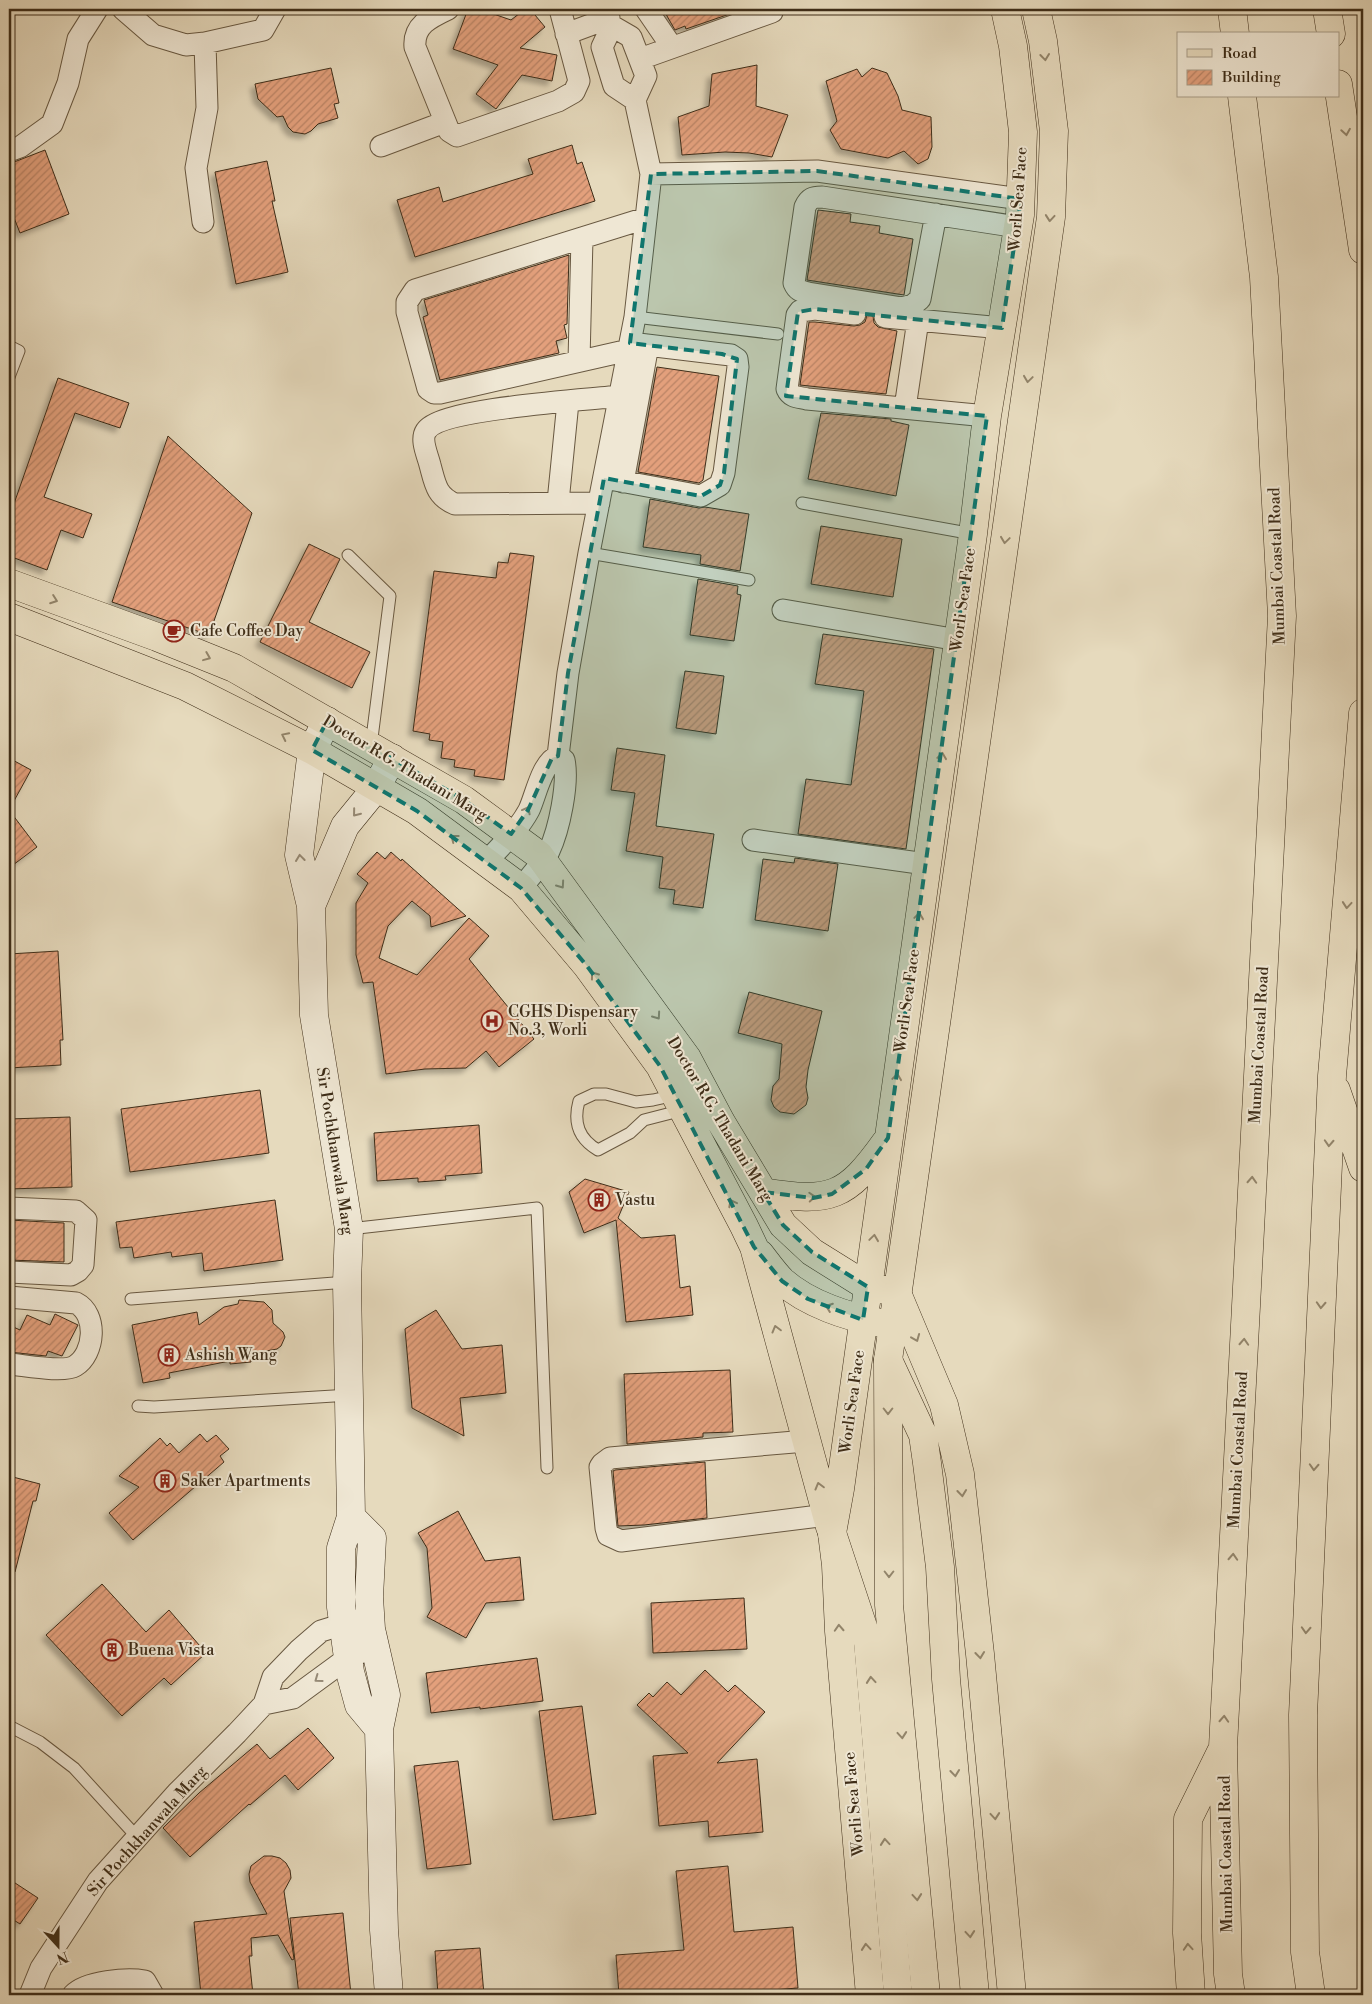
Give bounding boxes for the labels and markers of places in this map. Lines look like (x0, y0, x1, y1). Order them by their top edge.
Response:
cafe icon: Cafe Coffee Day (162, 619, 186, 643)
place label: Cafe Coffee Day (190, 621, 304, 641)
place label: CGHS Dispensary No.3, Worli (508, 1002, 638, 1040)
hospital icon: CGHS Dispensary No.3, Worli (480, 1009, 504, 1033)
building icon: Vastu (587, 1188, 611, 1212)
place label: Vastu (614, 1190, 655, 1210)
building icon: Ashish Wang (157, 1343, 181, 1367)
place label: Ashish Wang (184, 1345, 278, 1365)
building icon: Saker Apartments (153, 1469, 177, 1493)
place label: Saker Apartments (181, 1471, 310, 1491)
building icon: Buena Vista (100, 1638, 124, 1662)
place label: Buena Vista (127, 1640, 215, 1660)

